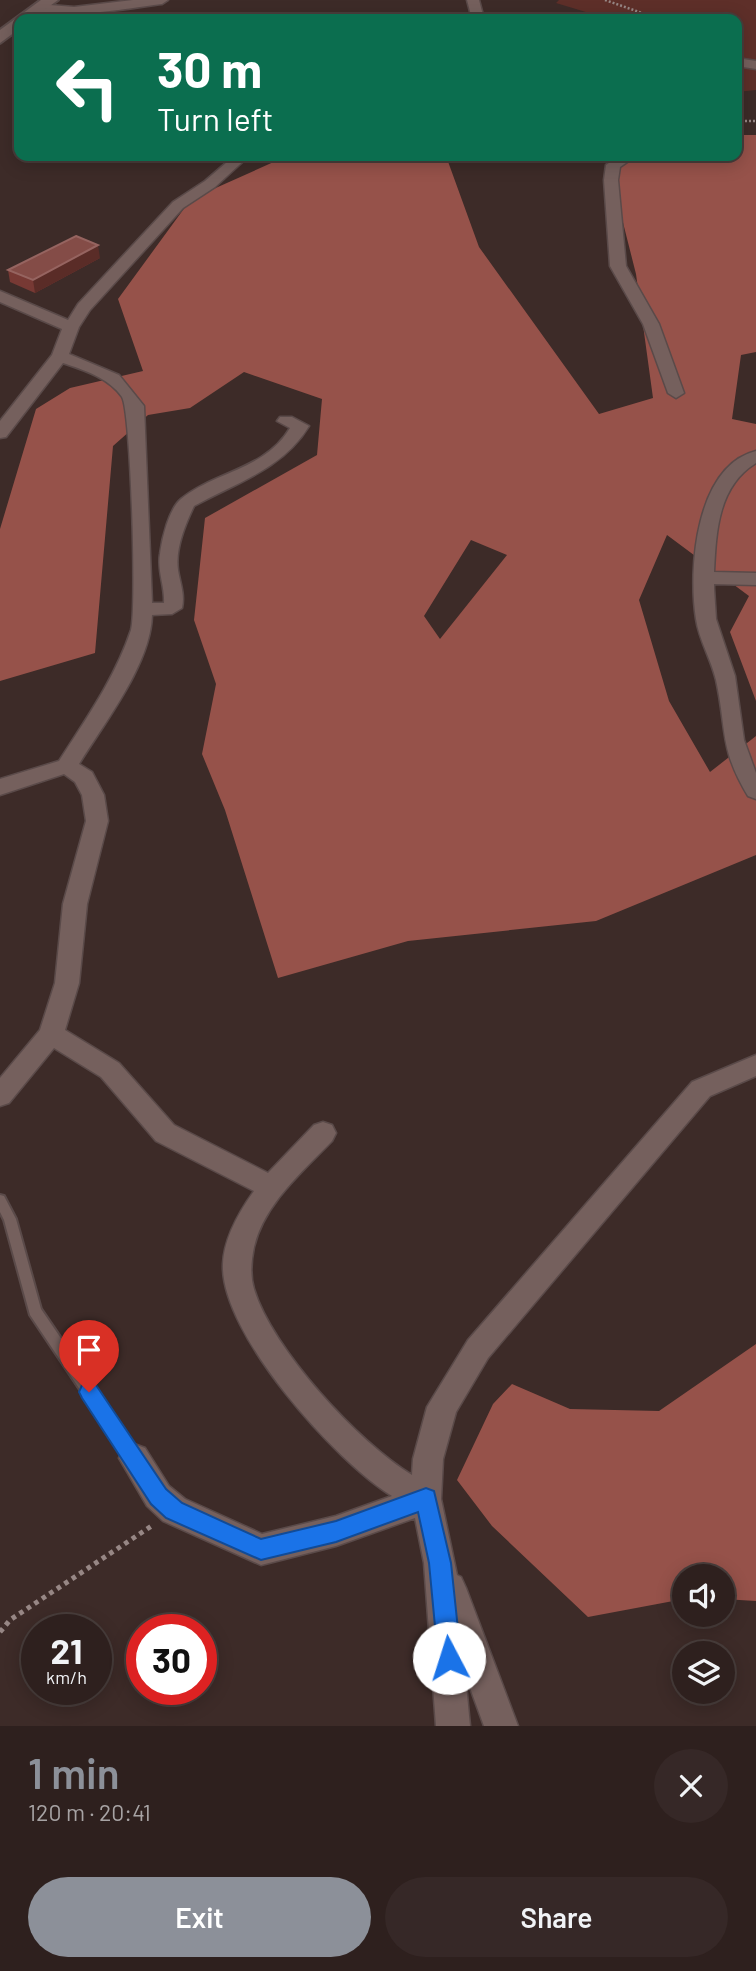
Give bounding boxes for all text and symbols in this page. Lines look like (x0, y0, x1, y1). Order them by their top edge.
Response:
text: 30 m (157, 39, 262, 98)
icon: left (42, 42, 133, 133)
text: Turn left (157, 99, 274, 137)
pin (59, 1320, 119, 1392)
icon: arrive (70, 1331, 108, 1369)
map controls (672, 1564, 735, 1704)
button: sound (672, 1564, 735, 1627)
speed limit sign: 30 (126, 1614, 217, 1705)
position arrow (412, 1621, 486, 1695)
text: 21 (51, 1629, 82, 1671)
button: layers (672, 1641, 735, 1704)
text: km/h (46, 1666, 87, 1688)
text: 1 min (28, 1747, 120, 1797)
button: close (654, 1749, 728, 1823)
text: 120 m · 20:41 (28, 1798, 151, 1826)
button: Exit (28, 1877, 371, 1957)
button: Share (385, 1877, 728, 1957)

